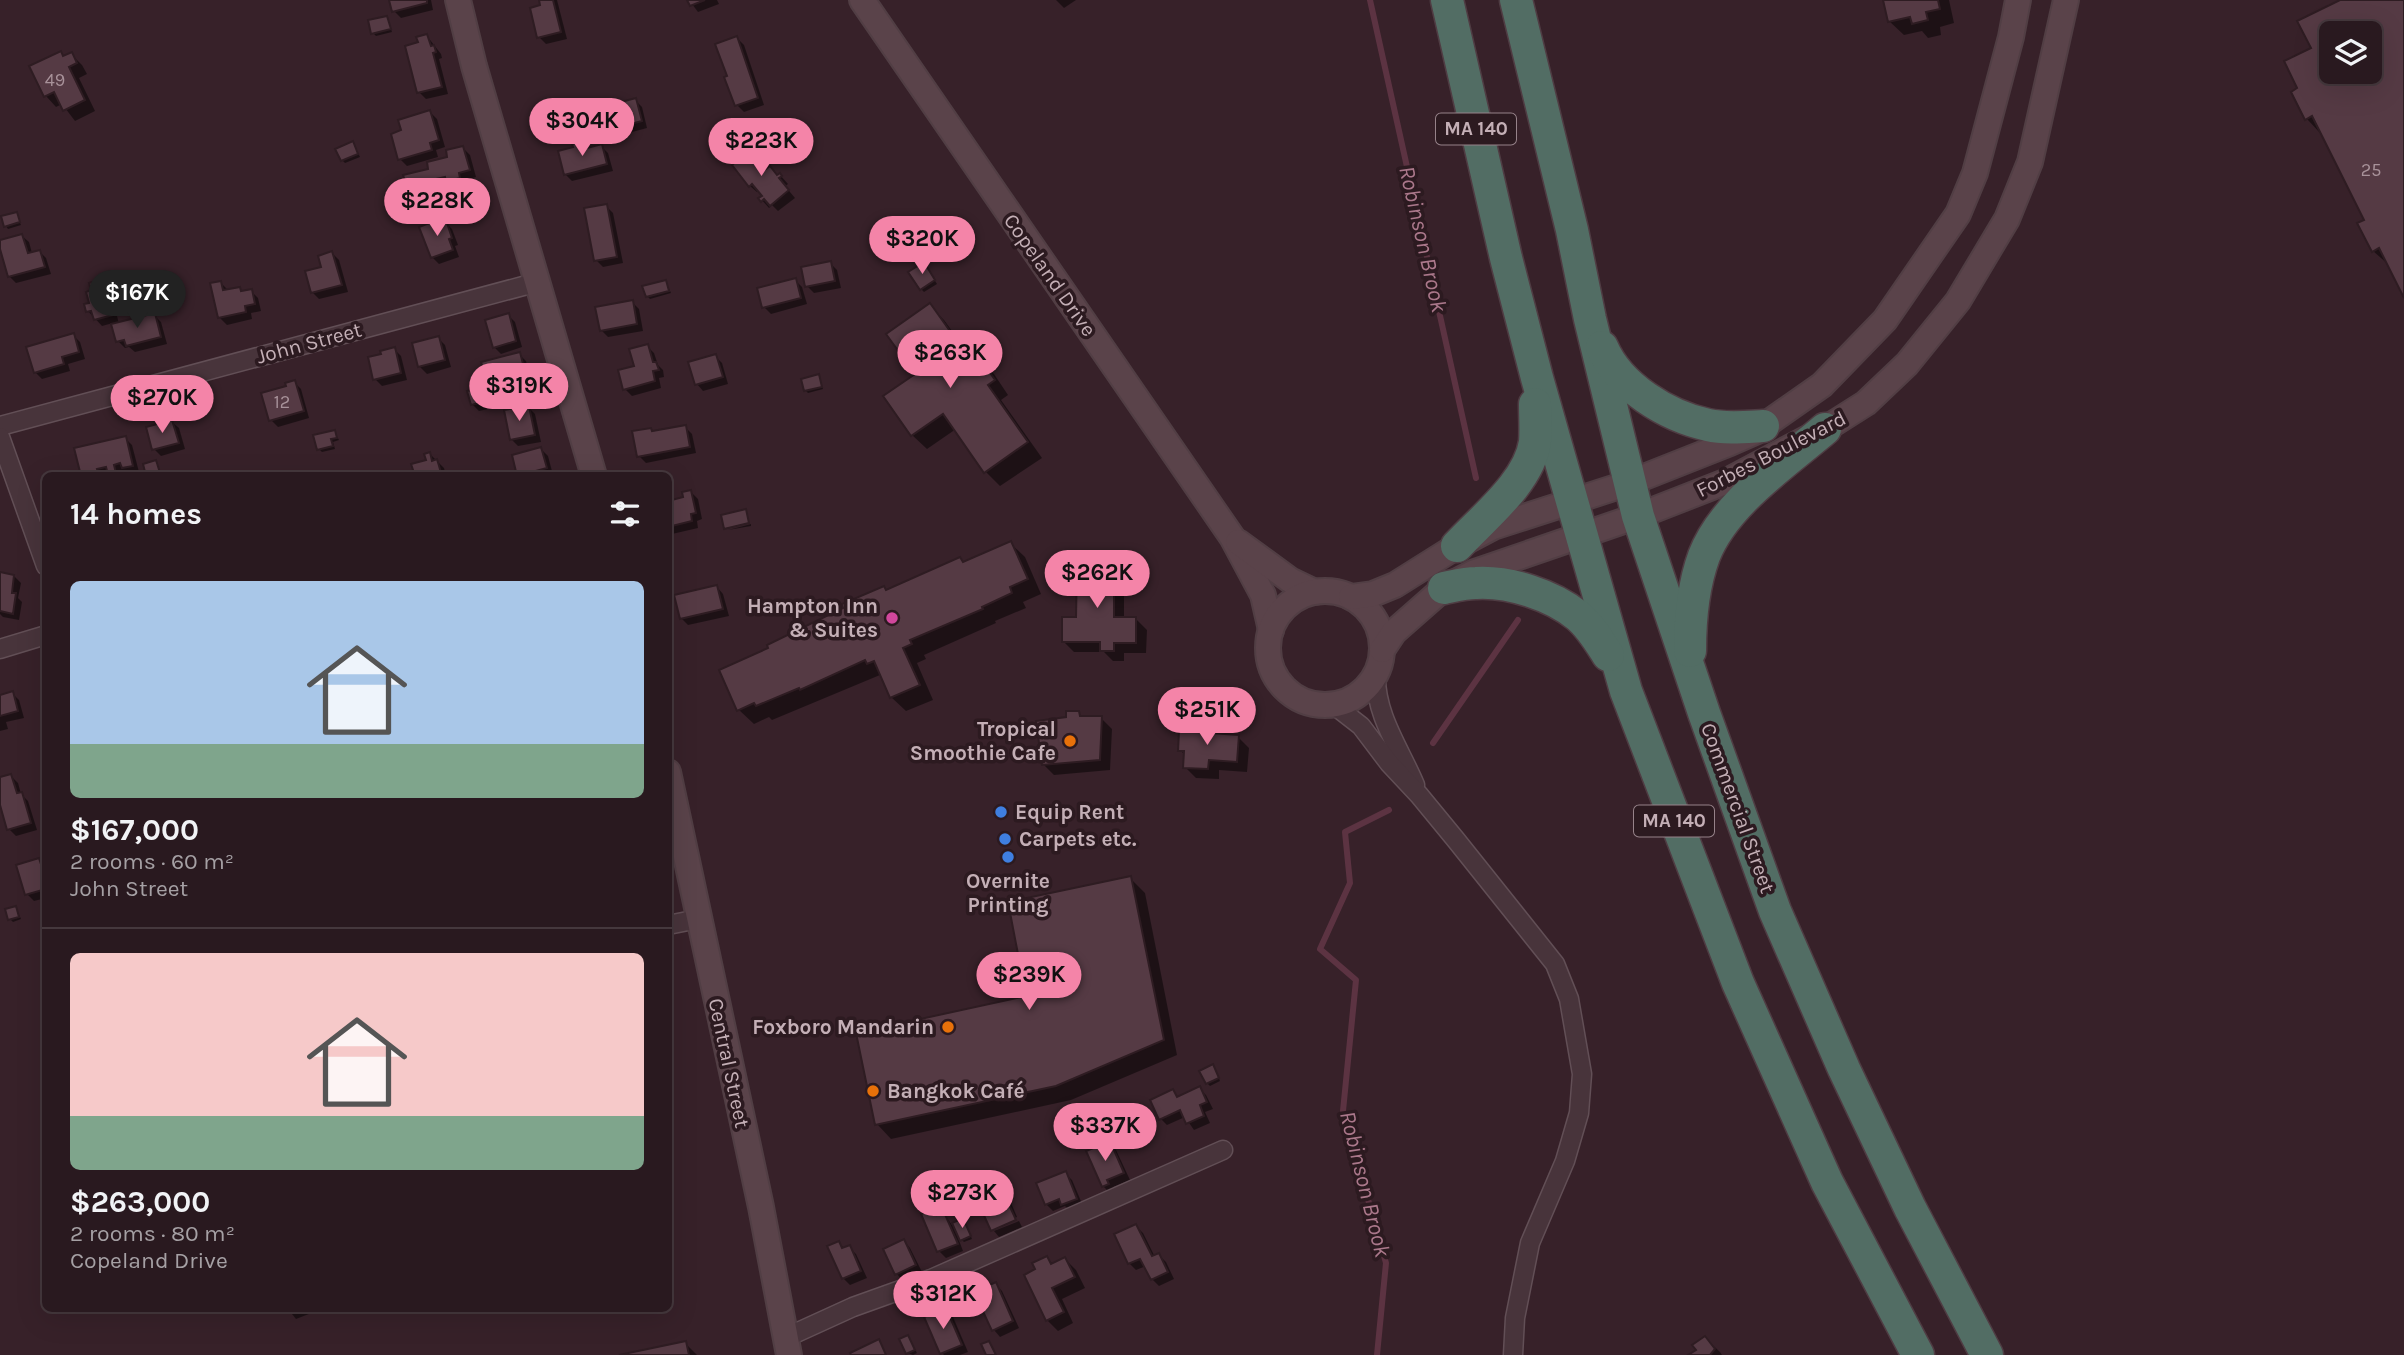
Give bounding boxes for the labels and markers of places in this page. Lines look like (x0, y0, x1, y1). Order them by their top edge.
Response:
pin: $304K (533, 99, 631, 158)
pin: $223K (712, 118, 810, 178)
pin: $228K (388, 178, 486, 238)
pin: $320K (873, 216, 971, 276)
pin: $167K (88, 270, 186, 330)
pin: $263K (901, 330, 999, 390)
pin: $319K (470, 364, 568, 423)
pin: $270K (113, 376, 211, 435)
pin: $262K (1048, 550, 1146, 610)
place label: Hampton Inn & Suites (747, 594, 878, 642)
marker: Hampton Inn & Suites (884, 610, 900, 626)
pin: $251K (1158, 688, 1256, 747)
place label: Tropical Smoothie Cafe (910, 717, 1056, 765)
marker: Tropical Smoothie Cafe (1062, 733, 1078, 749)
place label: Equip Rent (1015, 800, 1124, 825)
marker: Equip Rent (993, 804, 1009, 820)
place label: Carpets etc. (1019, 827, 1137, 851)
marker: Carpets etc. (997, 831, 1013, 847)
marker: Overnite Printing (1000, 849, 1016, 865)
place label: Overnite Printing (966, 869, 1050, 917)
pin: $239K (980, 953, 1078, 1012)
place label: Foxboro Mandarin (752, 1015, 934, 1039)
marker: Foxboro Mandarin (940, 1019, 956, 1035)
place label: Bangkok Café (887, 1079, 1025, 1103)
marker: Bangkok Café (865, 1083, 881, 1099)
pin: $337K (1056, 1104, 1154, 1163)
pin: $273K (913, 1170, 1011, 1230)
pin: $312K (894, 1272, 992, 1331)

